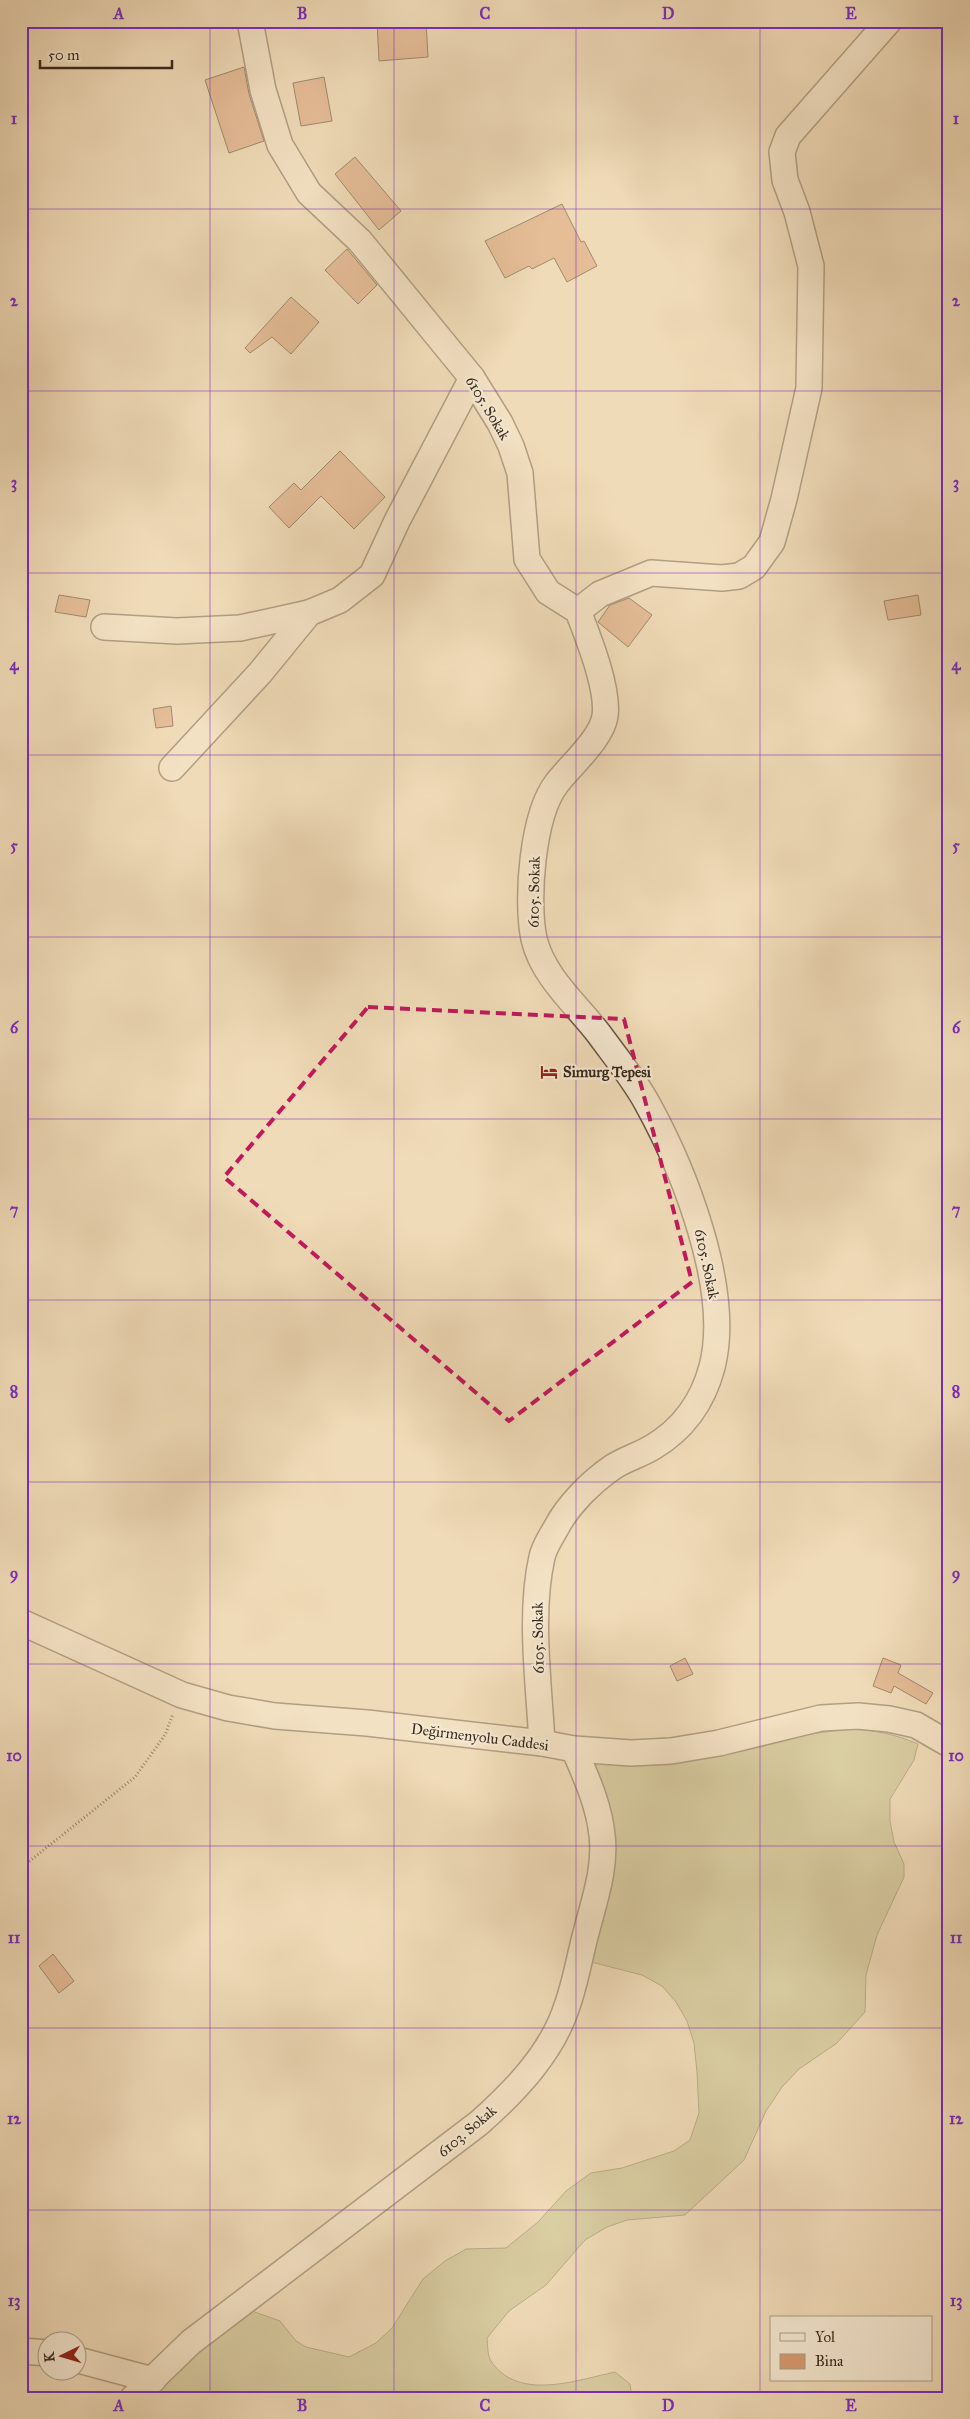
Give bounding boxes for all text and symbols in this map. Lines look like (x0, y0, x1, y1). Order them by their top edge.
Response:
text: A (113, 4, 125, 23)
text: B (297, 4, 307, 23)
text: C (480, 4, 491, 23)
text: D (662, 4, 675, 23)
text: E (845, 4, 857, 23)
scale bar (40, 38, 172, 70)
text: 50 m (48, 46, 80, 64)
text: 1 (11, 109, 18, 128)
text: 1 (953, 109, 960, 128)
text: 2 (10, 291, 19, 310)
text: 2 (952, 291, 961, 310)
street label: 6105. Sokak (462, 373, 514, 443)
text: 3 (11, 473, 17, 493)
text: 3 (953, 473, 959, 493)
text: 4 (10, 655, 20, 675)
text: 4 (952, 655, 962, 675)
text: 5 (10, 836, 18, 855)
text: 5 (952, 836, 960, 855)
street label: 6105. Sokak (524, 856, 544, 928)
text: 6 (10, 1018, 19, 1037)
text: 6 (952, 1018, 961, 1037)
hotel icon: Simurg Tepesi (539, 1062, 559, 1082)
place label: Simurg Tepesi (563, 1063, 652, 1082)
text: 7 (10, 1200, 19, 1219)
text: 7 (952, 1200, 961, 1219)
street label: 6105. Sokak (691, 1227, 723, 1301)
text: 8 (10, 1382, 18, 1401)
text: 8 (952, 1382, 960, 1401)
text: 9 (10, 1564, 18, 1584)
text: 9 (952, 1564, 960, 1584)
street label: 6105. Sokak (528, 1602, 548, 1674)
street label: Değirmenyolu Caddesi (410, 1720, 550, 1754)
text: 10 (6, 1746, 22, 1765)
text: 10 (948, 1746, 964, 1765)
text: 11 (8, 1928, 21, 1947)
text: 11 (950, 1928, 963, 1947)
street label: 6103. Sokak (434, 2101, 500, 2161)
text: 12 (7, 2109, 22, 2128)
text: 12 (949, 2109, 964, 2128)
text: 13 (8, 2291, 20, 2311)
text: 13 (950, 2291, 962, 2311)
legend (770, 2316, 932, 2382)
text: Yol (815, 2328, 836, 2346)
north arrow (38, 2332, 88, 2382)
text: K (41, 2350, 58, 2363)
text: Bina (815, 2352, 844, 2370)
text: A (113, 2396, 125, 2415)
text: B (297, 2396, 307, 2415)
text: C (480, 2396, 491, 2415)
text: D (662, 2396, 675, 2415)
text: E (845, 2396, 857, 2415)

